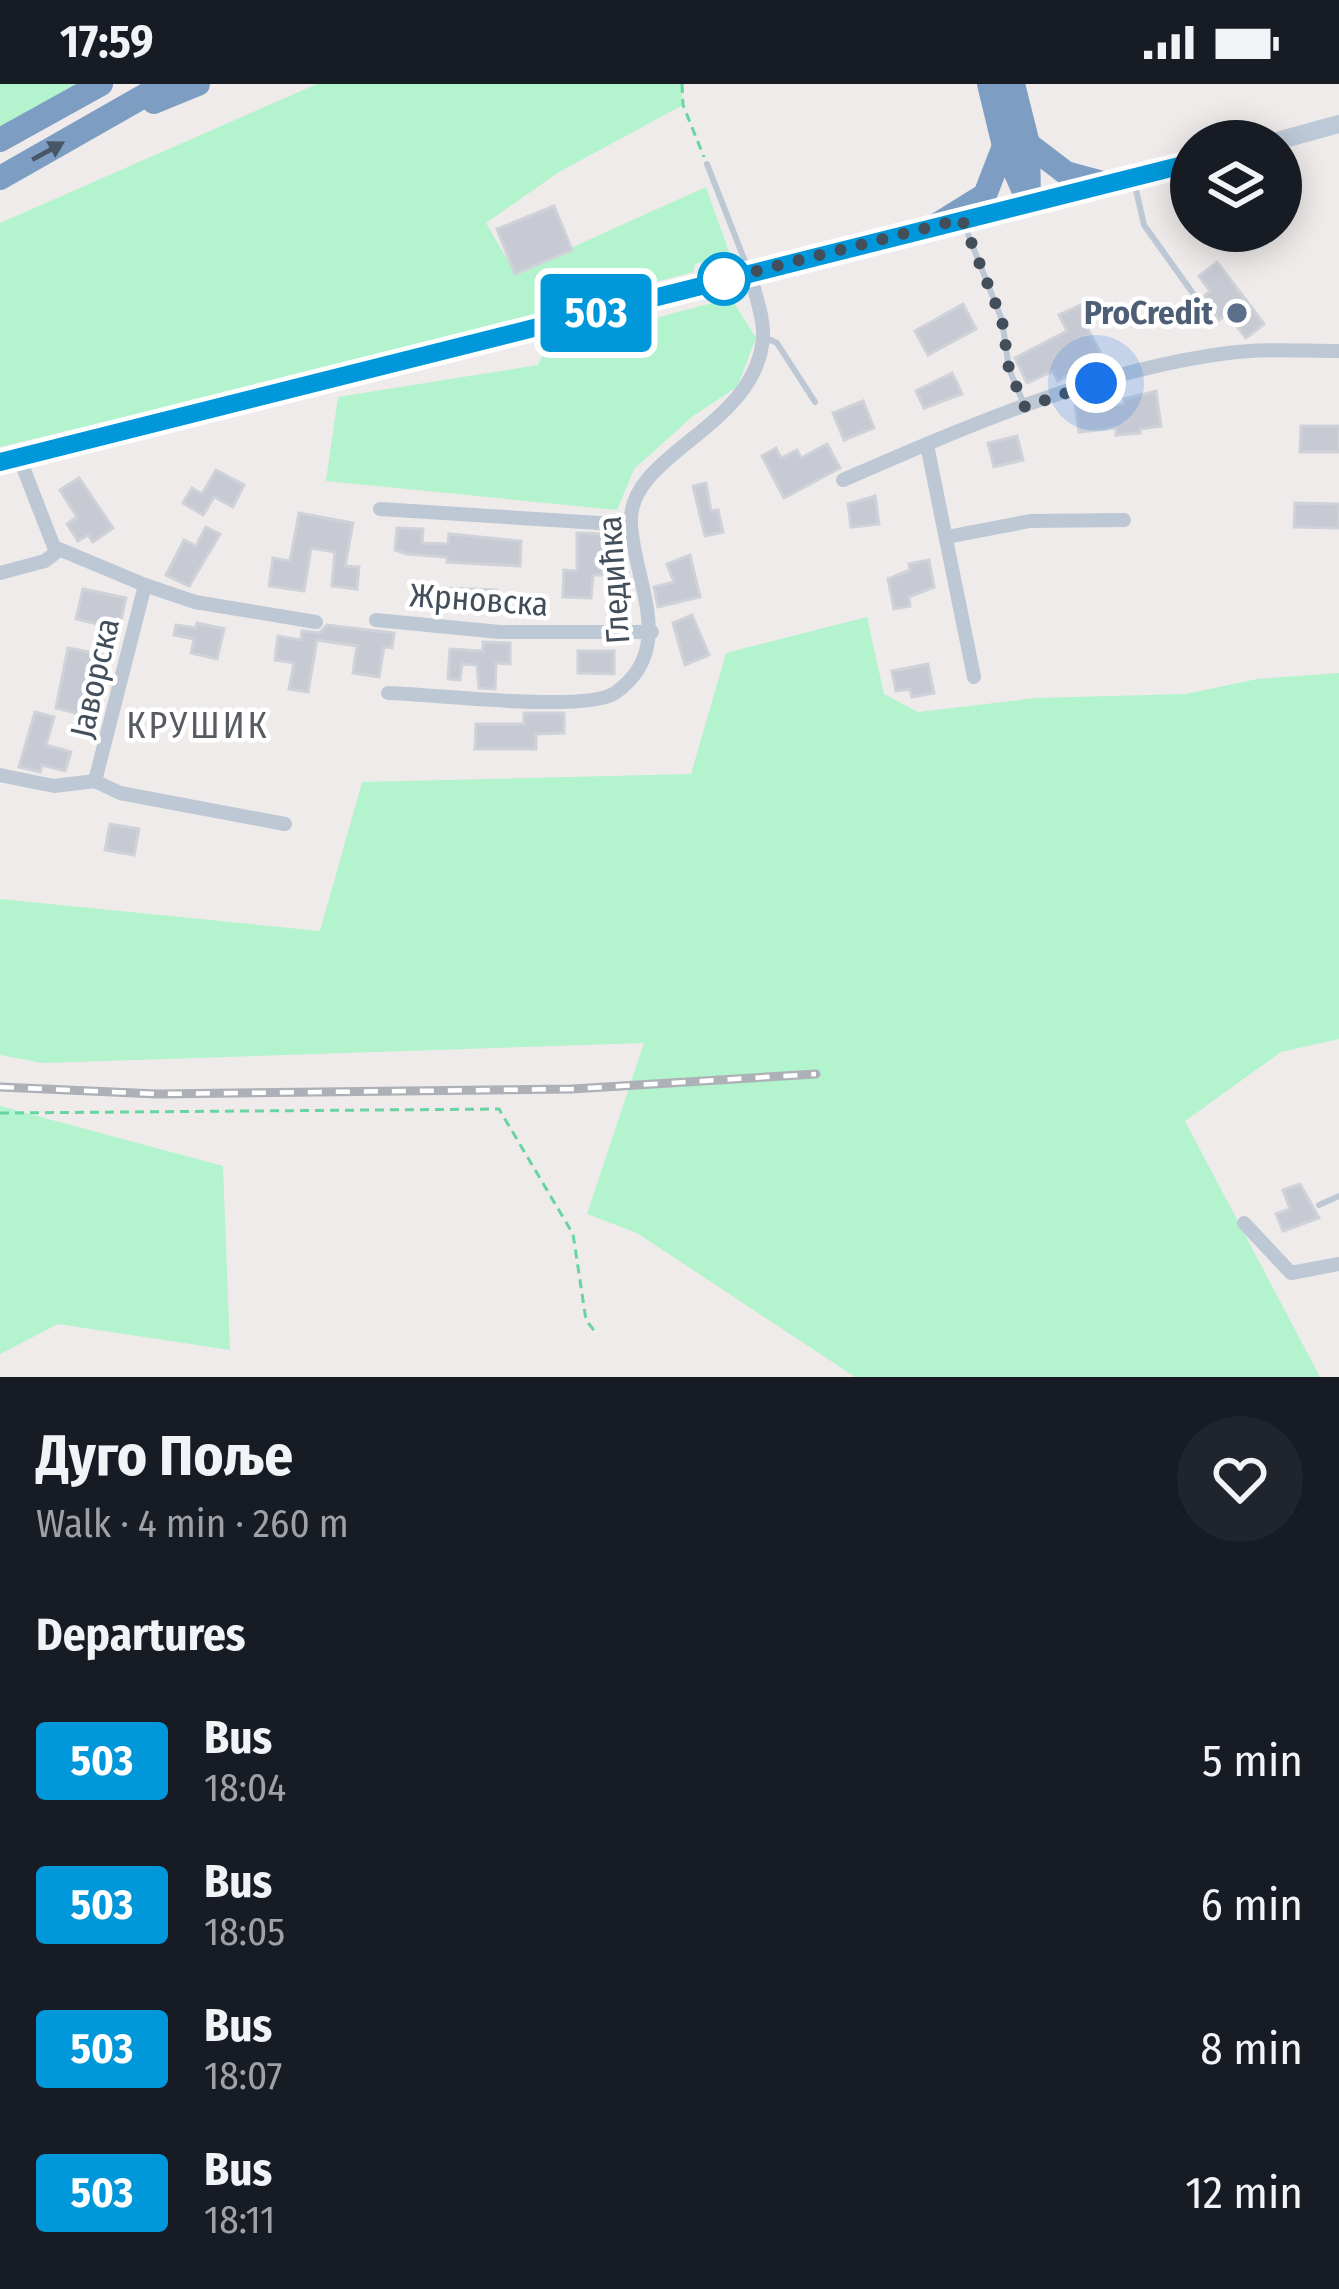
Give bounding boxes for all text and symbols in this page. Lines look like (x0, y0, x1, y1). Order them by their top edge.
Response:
text: 17:59 (60, 15, 154, 69)
map controls (1170, 120, 1302, 252)
button: layers (1170, 120, 1302, 252)
one-way arrow (31, 141, 65, 162)
unlabelled marker (699, 254, 749, 304)
line badge: 503 (527, 274, 665, 352)
text: 503 (564, 288, 628, 338)
place label: ProCredit (1084, 293, 1213, 333)
marker: ProCredit (1224, 300, 1250, 326)
your location (1066, 353, 1126, 413)
street label: Гледићка (590, 515, 638, 645)
street label: Жрновска (408, 575, 550, 625)
street label: Јаворска (62, 614, 128, 742)
district label: КРУШИК (126, 704, 270, 748)
button: heart (1177, 1416, 1303, 1542)
text: Дуго Поље (36, 1422, 293, 1490)
text: Walk · 4 min · 260 m (36, 1501, 349, 1547)
text: Departures (36, 1608, 245, 1662)
text: Bus (204, 1711, 272, 1765)
text: 5 min (1202, 1734, 1303, 1788)
text: 503 (70, 1736, 134, 1786)
text: 18:04 (204, 1765, 286, 1811)
text: Bus (204, 1855, 272, 1909)
text: 6 min (1200, 1878, 1303, 1932)
text: 503 (70, 1880, 134, 1930)
text: 18:05 (204, 1909, 285, 1955)
text: Bus (204, 1999, 272, 2053)
text: 8 min (1200, 2022, 1303, 2076)
text: 503 (70, 2024, 134, 2074)
text: 18:07 (204, 2053, 282, 2099)
text: Bus (204, 2143, 272, 2197)
text: 12 min (1185, 2166, 1303, 2220)
text: 503 (70, 2168, 134, 2218)
text: 18:11 (204, 2197, 275, 2243)

